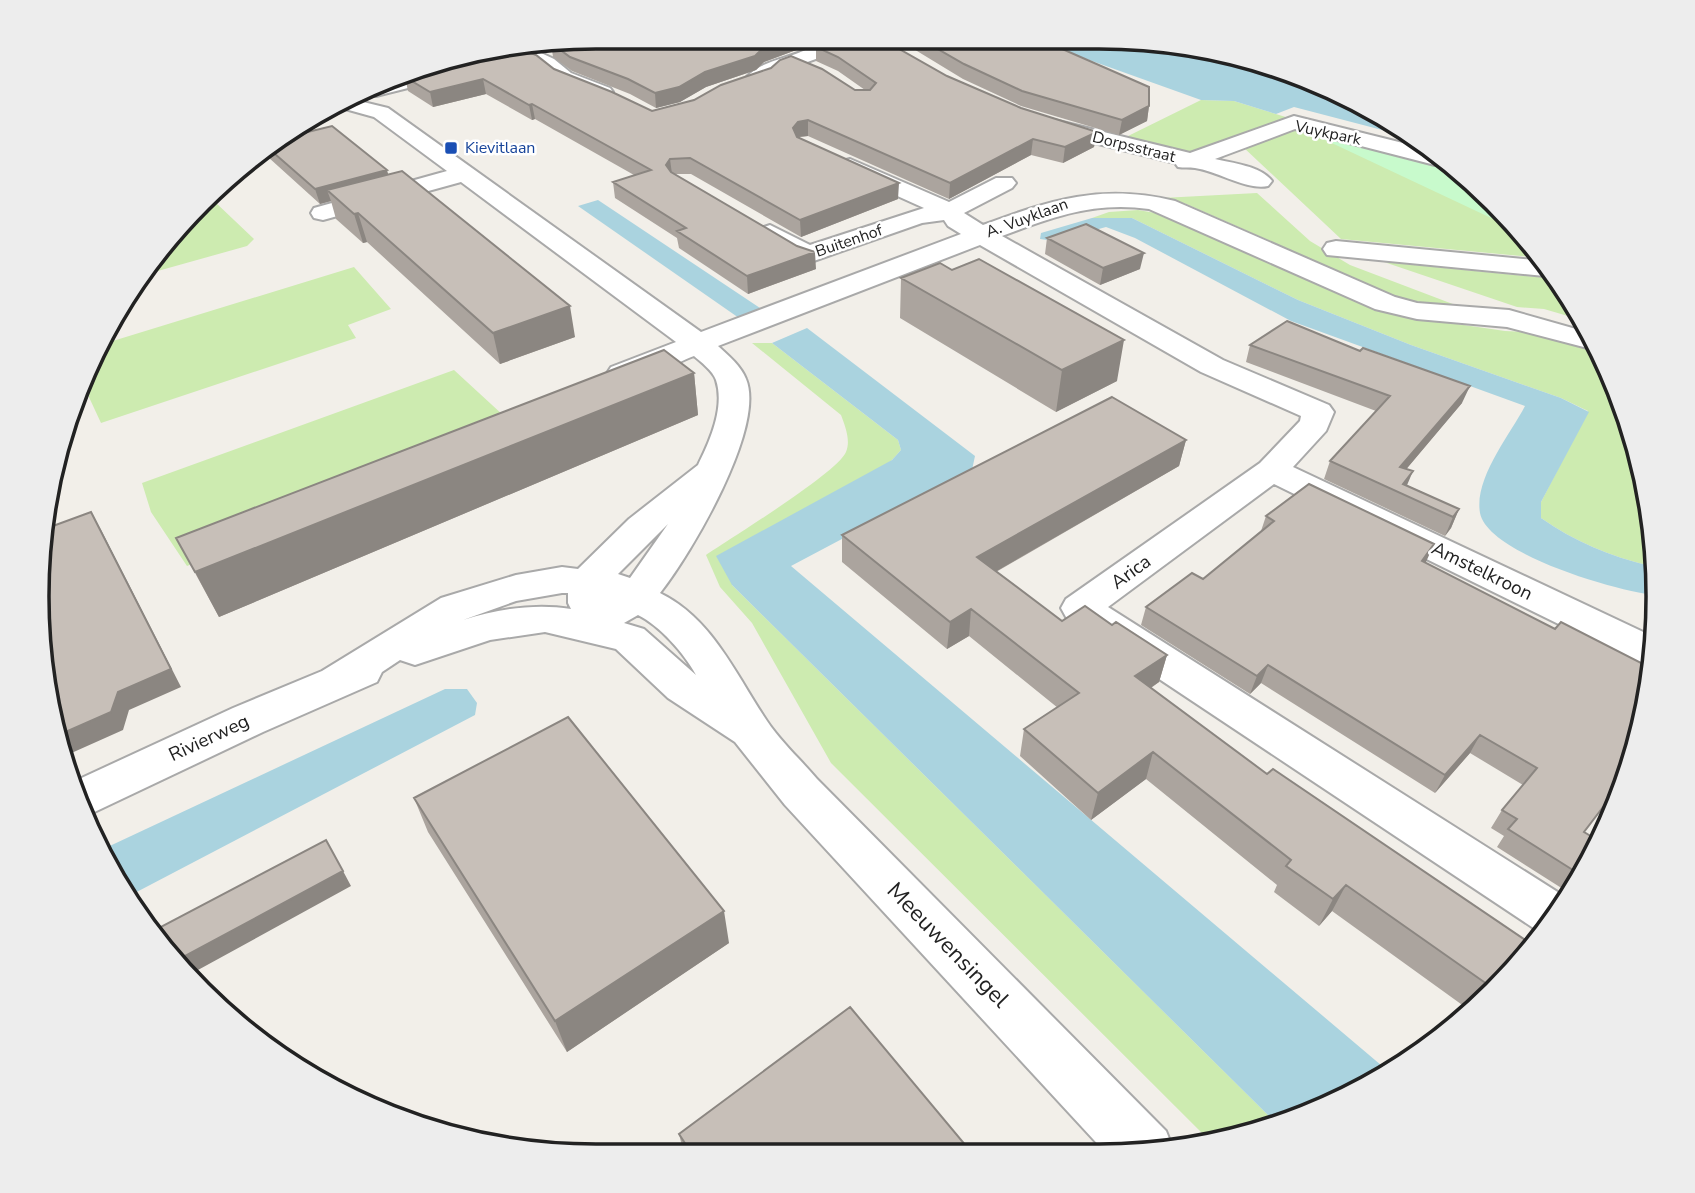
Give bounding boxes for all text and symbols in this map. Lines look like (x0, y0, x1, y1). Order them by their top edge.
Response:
street label: Vuykpark (1292, 115, 1364, 151)
street label: Dorpsstraat (1090, 126, 1178, 168)
place label: Kievitlaan (465, 137, 535, 159)
marker: Kievitlaan (443, 140, 459, 156)
street label: A. Vuyklaan (983, 193, 1071, 243)
street label: Buitenhof (812, 219, 886, 263)
street label: Amstelkroon (1427, 535, 1537, 607)
street label: Arica (1106, 549, 1156, 595)
street label: Rivierweg (165, 708, 253, 768)
street label: Meeuwensingel (880, 875, 1016, 1015)

